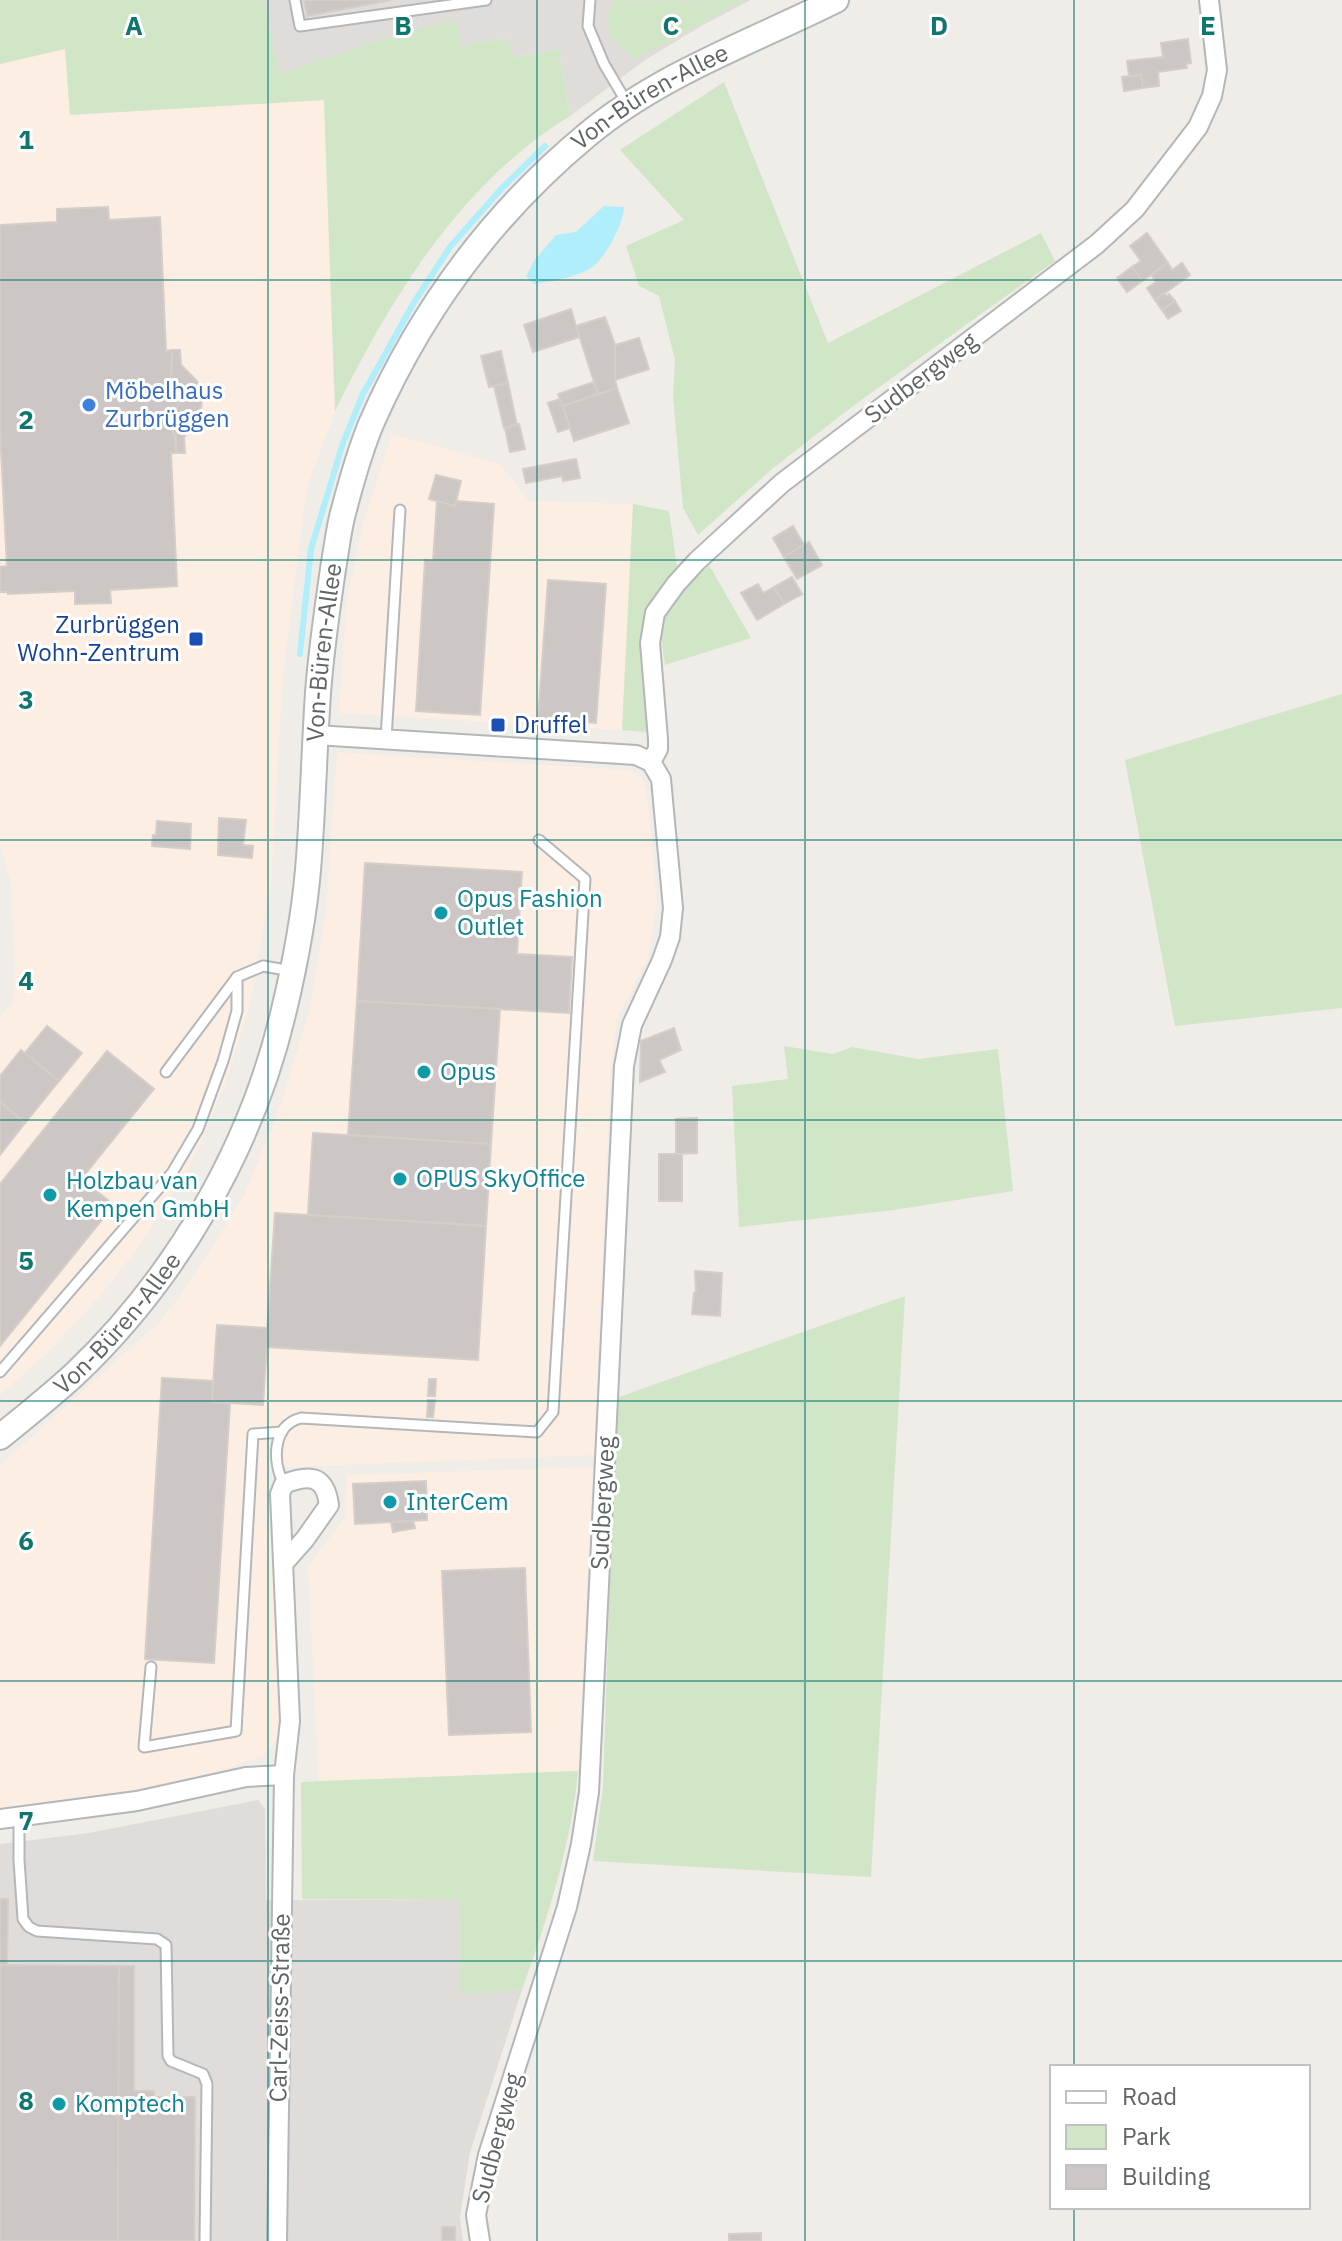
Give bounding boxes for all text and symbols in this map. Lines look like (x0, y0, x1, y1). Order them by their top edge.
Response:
text: A (125, 8, 143, 42)
text: B (394, 8, 412, 42)
text: C (663, 8, 680, 42)
text: D (930, 8, 948, 42)
text: E (1200, 8, 1216, 42)
street label: Von-Büren-Allee (564, 36, 733, 157)
text: 1 (18, 122, 34, 156)
street label: Sudbergweg (857, 324, 984, 430)
place label: Möbelhaus Zurbrüggen (105, 374, 230, 434)
marker: Möbelhaus Zurbrüggen (80, 396, 98, 414)
text: 2 (18, 402, 34, 436)
street label: Von-Büren-Allee (298, 561, 349, 742)
place label: Zurbrüggen Wohn-Zentrum (17, 608, 180, 668)
marker: Zurbrüggen Wohn-Zentrum (187, 630, 205, 648)
text: 3 (18, 682, 34, 716)
place label: Druffel (514, 708, 588, 740)
marker: Druffel (489, 716, 507, 734)
place label: Opus Fashion Outlet (457, 882, 603, 942)
marker: Opus Fashion Outlet (432, 904, 450, 922)
text: 4 (18, 963, 34, 997)
place label: Opus (440, 1055, 496, 1087)
marker: Opus (415, 1063, 433, 1081)
place label: OPUS SkyOffice (416, 1162, 585, 1194)
place label: Holzbau van Kempen GmbH (66, 1164, 230, 1224)
marker: OPUS SkyOffice (391, 1170, 409, 1188)
marker: Holzbau van Kempen GmbH (41, 1186, 59, 1204)
text: 5 (18, 1243, 34, 1277)
street label: Von-Büren-Allee (46, 1246, 188, 1401)
street label: Sudbergweg (583, 1435, 621, 1571)
place label: InterCem (406, 1485, 509, 1517)
marker: InterCem (381, 1493, 399, 1511)
text: 6 (18, 1523, 34, 1557)
text: 7 (18, 1803, 34, 1837)
street label: Carl-Zeiss-Straße (261, 1913, 297, 2103)
legend (1050, 2065, 1310, 2209)
street label: Sudbergweg (463, 2069, 529, 2206)
text: Road (1122, 2080, 1177, 2112)
text: 8 (18, 2083, 34, 2117)
place label: Komptech (75, 2087, 185, 2119)
marker: Komptech (50, 2095, 68, 2113)
text: Park (1122, 2120, 1171, 2152)
text: Building (1122, 2160, 1210, 2192)

